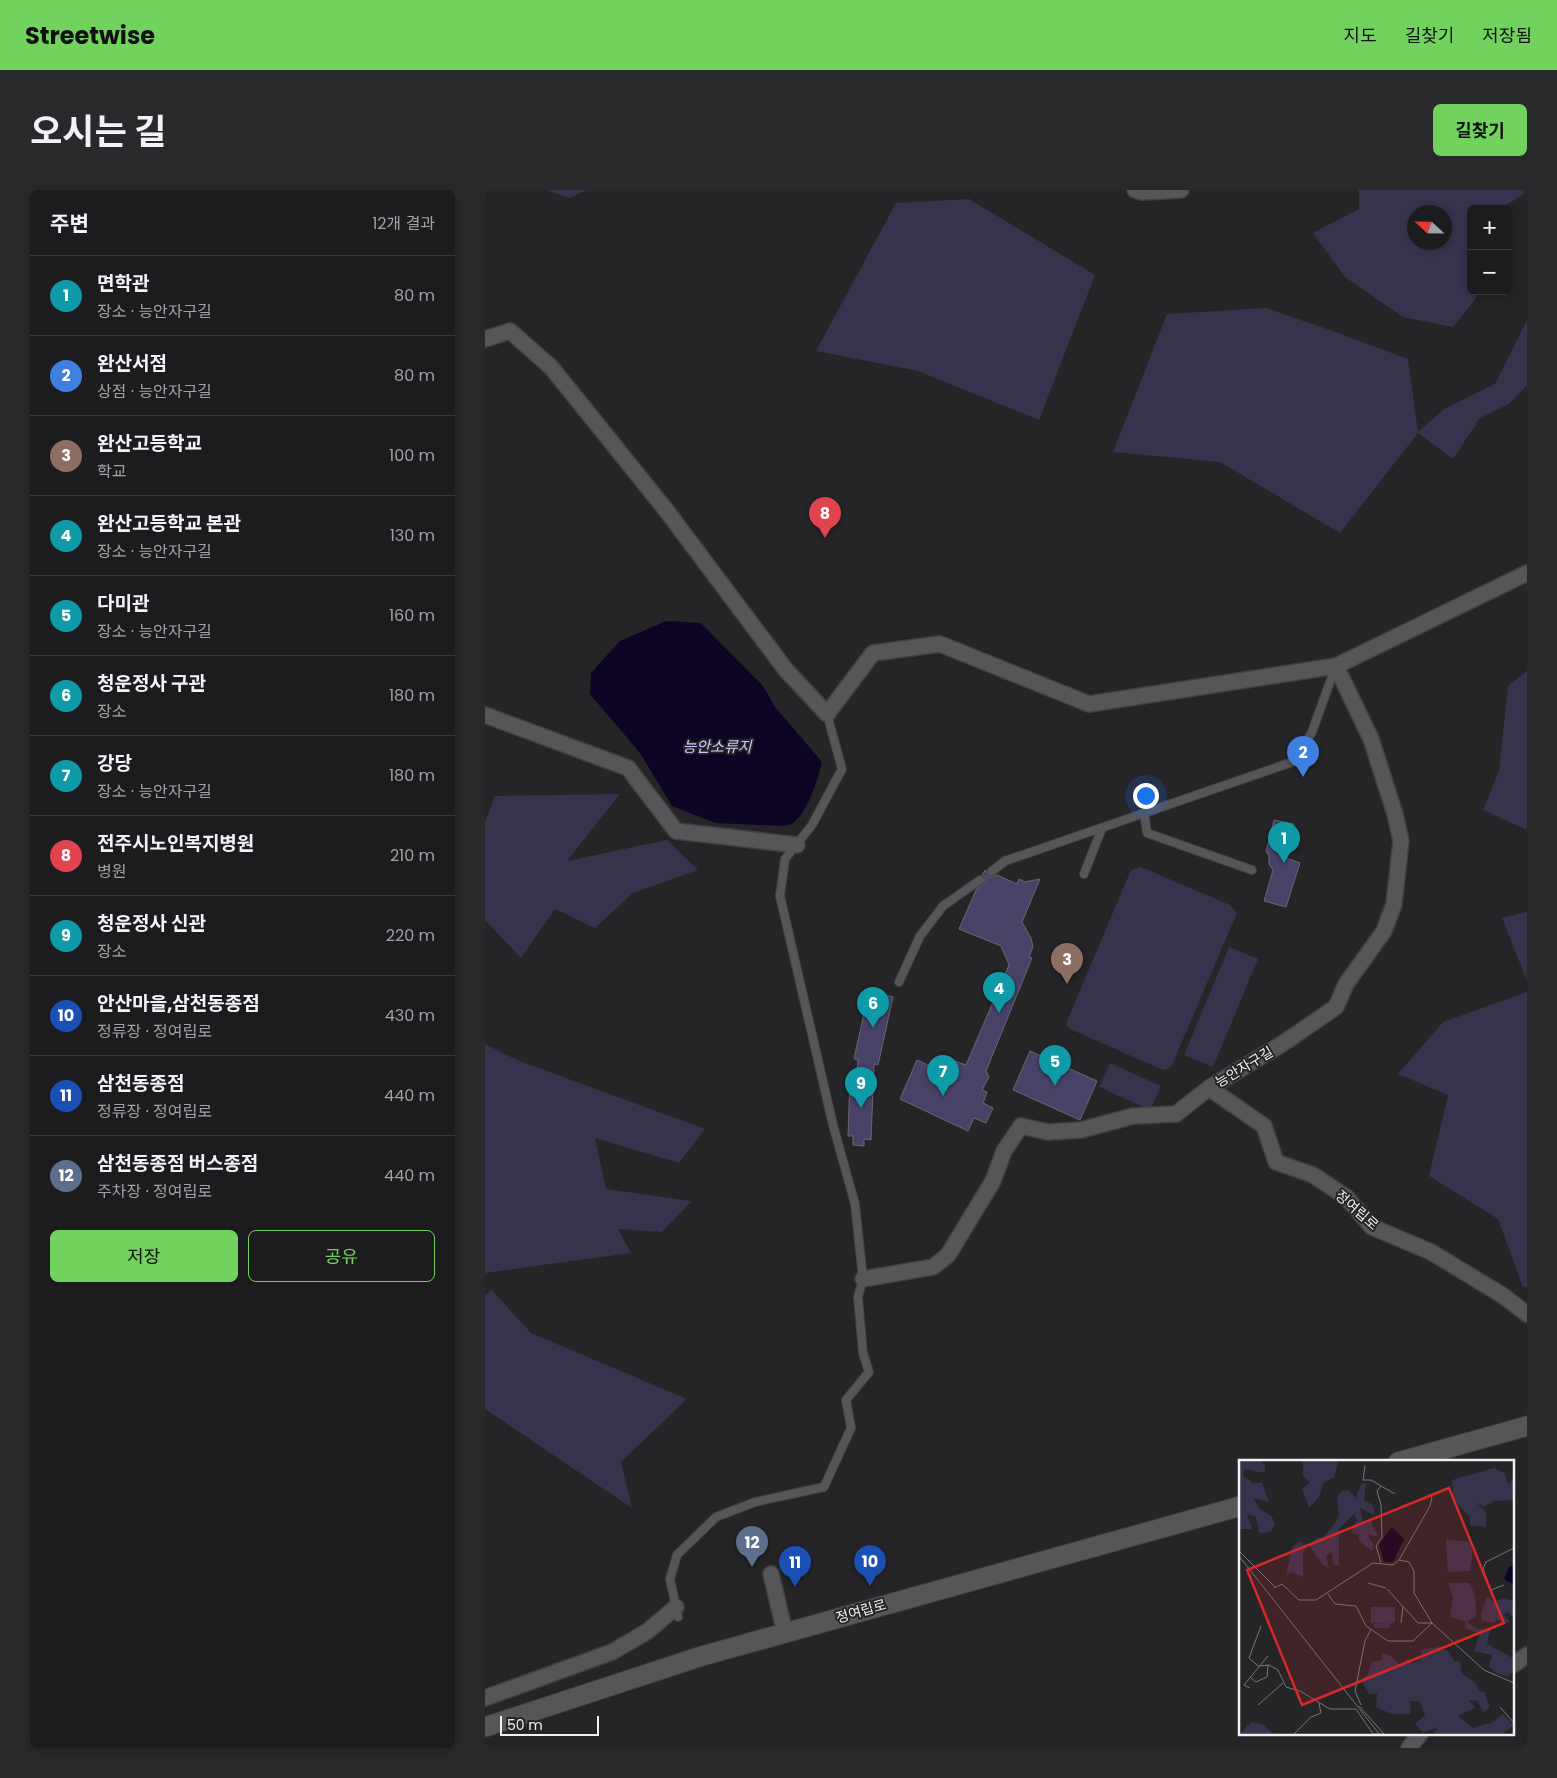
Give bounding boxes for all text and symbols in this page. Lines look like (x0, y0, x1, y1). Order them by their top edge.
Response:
text: Streetwise (25, 19, 155, 52)
text: 지도 (1344, 23, 1377, 48)
text: 길찾기 (1405, 23, 1454, 48)
text: 저장됨 (1482, 23, 1532, 48)
button: 길찾기 (1433, 104, 1527, 156)
text: 오시는 길 (30, 107, 166, 156)
north arrow (1407, 205, 1452, 250)
map controls (1467, 205, 1512, 295)
button: + (1467, 205, 1512, 250)
text: 주변 (50, 209, 89, 238)
text: 12개 결과 (372, 212, 435, 235)
button: − (1467, 250, 1512, 295)
text: 면학관 (97, 270, 149, 297)
text: 1 (63, 284, 69, 307)
text: 80 m (394, 284, 435, 307)
text: 장소 · 능안자구길 (97, 300, 212, 323)
text: 완산서점 (97, 350, 167, 377)
text: 2 (61, 364, 71, 387)
text: 80 m (394, 364, 435, 387)
text: 상점 · 능안자구길 (97, 380, 212, 403)
text: 완산고등학교 (97, 430, 202, 457)
text: 3 (61, 444, 71, 467)
text: 100 m (389, 444, 435, 467)
text: 학교 (97, 460, 126, 483)
pin: 8 (809, 497, 841, 538)
text: 완산고등학교 본관 (97, 510, 241, 537)
text: 4 (61, 524, 71, 547)
text: 130 m (390, 524, 435, 547)
text: 장소 · 능안자구길 (97, 540, 212, 563)
text: 다미관 (97, 590, 149, 617)
text: 5 (61, 604, 71, 627)
text: 160 m (389, 604, 435, 627)
text: 장소 · 능안자구길 (97, 620, 212, 643)
text: 청운정사 구관 (97, 670, 206, 697)
text: 6 (61, 684, 71, 707)
text: 180 m (389, 684, 435, 707)
text: 장소 (97, 700, 126, 723)
water label: 능안소류지 (682, 736, 753, 757)
pin: 2 (1287, 736, 1319, 777)
text: 강당 (97, 750, 132, 777)
text: 7 (62, 764, 70, 787)
text: 180 m (389, 764, 435, 787)
text: 장소 · 능안자구길 (97, 780, 212, 803)
your location (1133, 783, 1159, 809)
pin: 1 (1268, 822, 1300, 863)
text: 전주시노인복지병원 (97, 830, 254, 857)
text: 8 (61, 844, 71, 867)
text: 210 m (390, 844, 435, 867)
text: 병원 (97, 860, 126, 883)
text: 청운정사 신관 (97, 910, 206, 937)
text: 9 (61, 924, 71, 947)
text: 220 m (386, 924, 435, 947)
text: 장소 (97, 940, 126, 963)
pin: 3 (1051, 943, 1083, 984)
pin: 4 (983, 972, 1015, 1013)
pin: 6 (857, 987, 889, 1028)
text: 안산마을,삼천동종점 (97, 990, 260, 1017)
text: 10 (58, 1004, 74, 1027)
text: 430 m (385, 1004, 435, 1027)
text: 정류장 · 정여립로 (97, 1020, 212, 1043)
street label: 능안자구길 (1211, 1042, 1277, 1092)
pin: 5 (1039, 1045, 1071, 1086)
pin: 7 (927, 1055, 959, 1096)
pin: 9 (845, 1067, 877, 1108)
text: 삼천동종점 (97, 1070, 184, 1097)
text: 11 (60, 1084, 72, 1107)
text: 440 m (384, 1084, 435, 1107)
text: 정류장 · 정여립로 (97, 1100, 212, 1123)
text: 삼천동종점 버스종점 (97, 1150, 258, 1177)
text: 12 (58, 1164, 74, 1187)
text: 440 m (384, 1164, 435, 1187)
text: 주차장 · 정여립로 (97, 1180, 212, 1203)
street label: 정여립로 (1331, 1186, 1383, 1235)
button: 저장 (50, 1230, 238, 1282)
button: 공유 (248, 1230, 435, 1282)
inset map (1239, 1460, 1515, 1736)
pin: 12 (736, 1526, 768, 1567)
pin: 10 (854, 1545, 886, 1586)
pin: 11 (779, 1546, 811, 1587)
street label: 정여립로 (833, 1594, 889, 1628)
scale bar (500, 1713, 599, 1736)
text: 50 m (507, 1715, 543, 1735)

